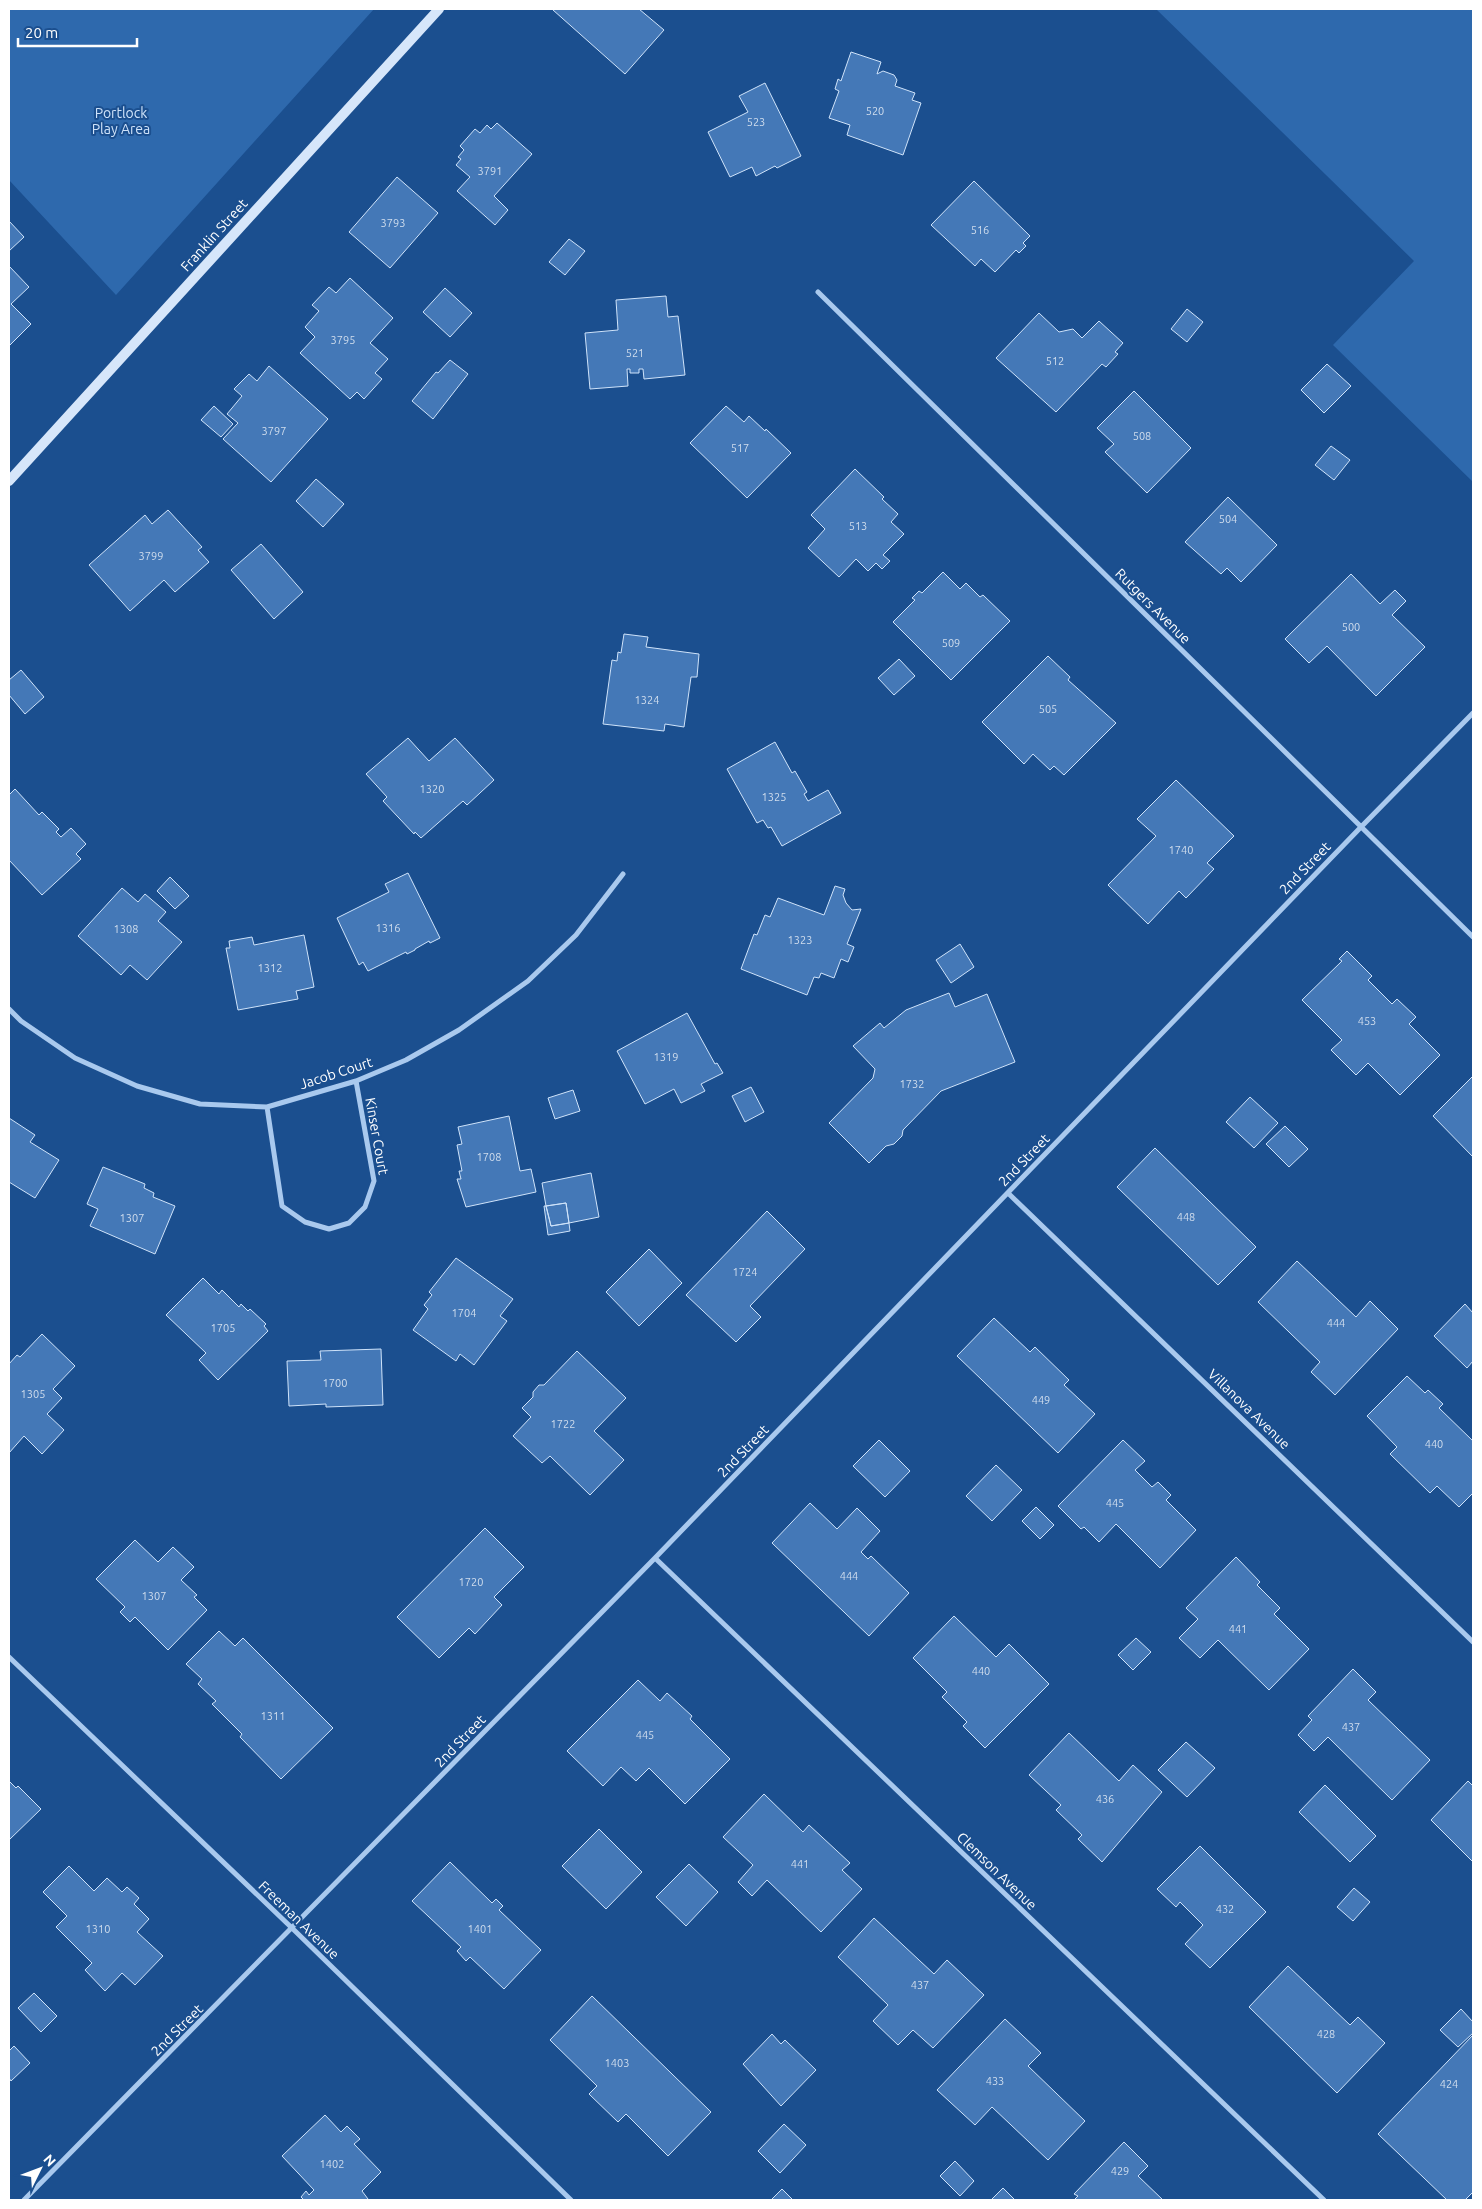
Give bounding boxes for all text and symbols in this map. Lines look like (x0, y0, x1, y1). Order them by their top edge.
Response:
scale bar (18, 15, 136, 47)
text: 20 m (25, 24, 58, 41)
park label: Portlock Play Area (92, 105, 150, 137)
house number: 520 (866, 105, 884, 117)
house number: 523 (747, 116, 765, 128)
house number: 3791 (478, 165, 502, 177)
street label: Franklin Street (177, 195, 251, 275)
house number: 3793 (381, 217, 405, 229)
house number: 516 (971, 224, 989, 236)
house number: 3795 (331, 334, 355, 346)
house number: 521 (626, 347, 644, 359)
house number: 512 (1046, 355, 1064, 367)
house number: 3797 (262, 425, 286, 437)
house number: 508 (1133, 430, 1151, 442)
house number: 517 (731, 442, 749, 454)
house number: 504 (1219, 513, 1237, 525)
house number: 513 (849, 520, 867, 532)
house number: 3799 (139, 550, 163, 562)
street label: Rutgers Avenue (1112, 565, 1194, 647)
house number: 500 (1342, 621, 1360, 633)
house number: 509 (942, 637, 960, 649)
house number: 1324 (635, 694, 659, 706)
house number: 505 (1039, 703, 1057, 715)
house number: 1320 (420, 783, 444, 795)
house number: 1325 (762, 791, 786, 803)
street label: 2nd Street (1276, 838, 1334, 897)
house number: 1740 (1169, 844, 1193, 856)
house number: 1316 (376, 922, 400, 934)
house number: 1308 (114, 923, 138, 935)
house number: 1323 (788, 934, 812, 946)
house number: 1312 (258, 962, 282, 974)
house number: 453 (1358, 1015, 1376, 1027)
house number: 1319 (654, 1051, 678, 1063)
street label: Jacob Court (298, 1054, 375, 1092)
house number: 1732 (900, 1078, 924, 1090)
street label: Kinser Court (362, 1096, 392, 1176)
street label: 2nd Street (995, 1130, 1053, 1189)
house number: 1708 (477, 1151, 501, 1163)
house number: 448 (1177, 1211, 1195, 1223)
house number: 1307 (120, 1212, 144, 1224)
house number: 1724 (733, 1266, 757, 1278)
house number: 1704 (452, 1307, 476, 1319)
house number: 444 (1327, 1317, 1345, 1329)
house number: 1705 (211, 1322, 235, 1334)
street label: Villanova Avenue (1205, 1366, 1293, 1452)
house number: 1700 (323, 1377, 347, 1389)
house number: 1305 (21, 1388, 45, 1400)
house number: 449 (1032, 1394, 1050, 1406)
house number: 1722 (551, 1418, 575, 1430)
street label: 2nd Street (714, 1421, 772, 1480)
house number: 440 (1425, 1438, 1443, 1450)
house number: 445 (1106, 1497, 1124, 1509)
house number: 444 (840, 1570, 858, 1582)
house number: 1720 (459, 1576, 483, 1588)
house number: 1307 (142, 1590, 166, 1602)
house number: 441 (1229, 1623, 1247, 1635)
house number: 440 (972, 1665, 990, 1677)
house number: 1311 (261, 1710, 285, 1722)
street label: 2nd Street (431, 1711, 489, 1770)
house number: 437 (1342, 1721, 1360, 1733)
house number: 445 (636, 1729, 654, 1741)
house number: 436 (1096, 1793, 1114, 1805)
street label: Clemson Avenue (954, 1829, 1040, 1913)
house number: 441 (791, 1858, 809, 1870)
street label: Freeman Avenue (255, 1878, 343, 1962)
house number: 432 (1216, 1903, 1234, 1915)
house number: 1310 (86, 1923, 110, 1935)
house number: 1401 (468, 1923, 492, 1935)
house number: 437 (911, 1979, 929, 1991)
street label: 2nd Street (148, 2001, 206, 2059)
house number: 428 (1317, 2028, 1335, 2040)
house number: 1403 (605, 2057, 629, 2069)
house number: 433 (986, 2075, 1004, 2087)
house number: 424 (1440, 2078, 1458, 2090)
north arrow (15, 2144, 65, 2194)
text: N (40, 2151, 59, 2170)
house number: 1402 (320, 2158, 344, 2170)
house number: 429 (1111, 2165, 1129, 2177)

